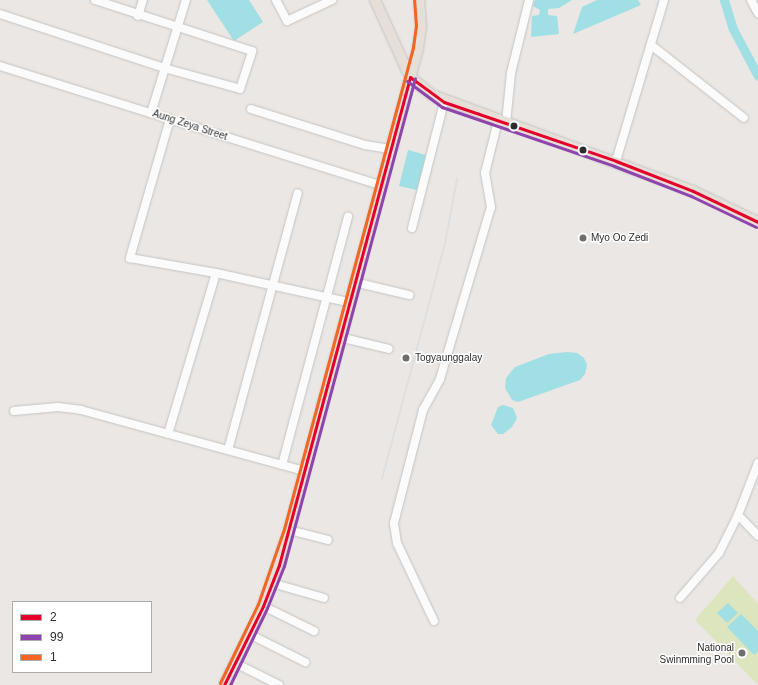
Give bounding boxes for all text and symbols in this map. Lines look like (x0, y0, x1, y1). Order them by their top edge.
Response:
street label: Aung Zeya Street (151, 107, 229, 143)
unlabelled marker (509, 121, 519, 131)
unlabelled marker (578, 145, 588, 155)
place label: Myo Oo Zedi (591, 232, 648, 244)
marker: Myo Oo Zedi (578, 233, 588, 243)
marker: Togyaunggalay (400, 352, 412, 364)
place label: Togyaunggalay (415, 352, 482, 364)
legend (12, 601, 152, 673)
text: 2 (50, 610, 57, 624)
text: 99 (50, 630, 63, 644)
place label: National Swinmming Pool (660, 641, 734, 664)
marker: National Swinmming Pool (737, 648, 747, 658)
text: 1 (50, 650, 57, 664)

